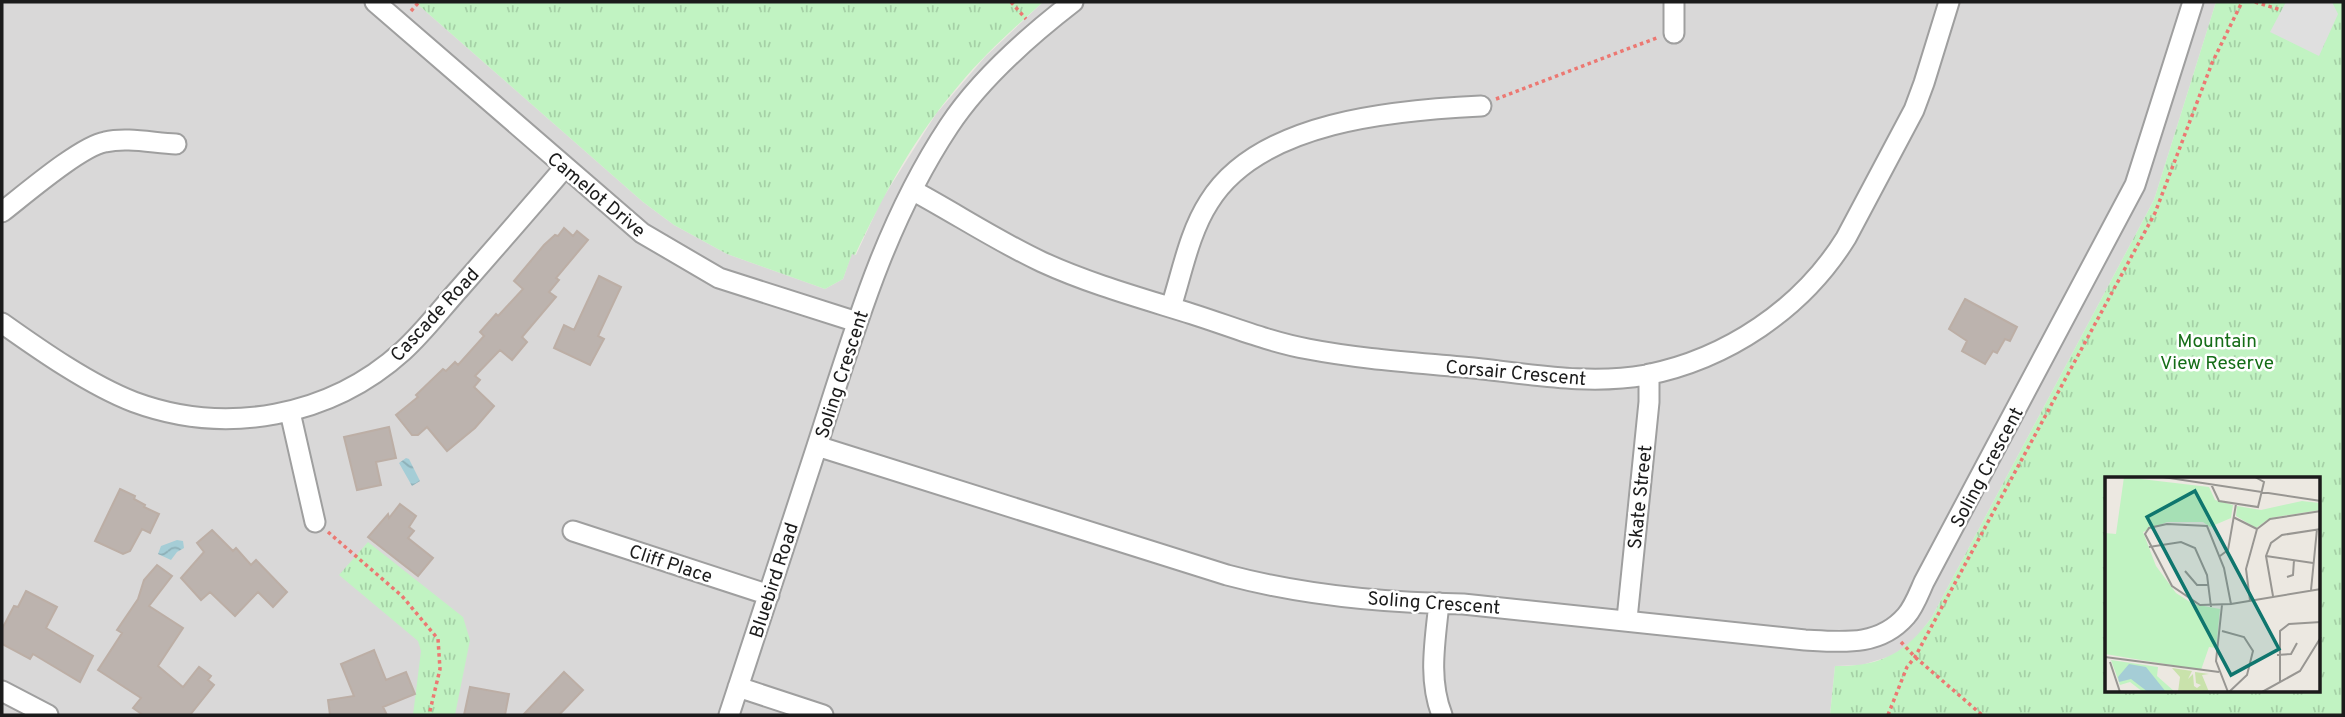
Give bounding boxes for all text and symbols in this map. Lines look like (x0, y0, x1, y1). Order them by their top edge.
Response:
street label: Camelot Drive (542, 147, 650, 244)
street label: Cascade Road (386, 263, 485, 367)
street label: Soling Crescent (811, 308, 875, 442)
park label: Mountain View Reserve (2160, 330, 2274, 376)
street label: Corsair Crescent (1444, 356, 1587, 392)
street label: Soling Crescent (1946, 403, 2030, 532)
street label: Skate Street (1624, 444, 1658, 551)
inset map (2105, 477, 2320, 692)
street label: Bluebird Road (745, 520, 805, 641)
street label: Cliff Place (626, 540, 715, 590)
street label: Soling Crescent (1367, 587, 1501, 621)

